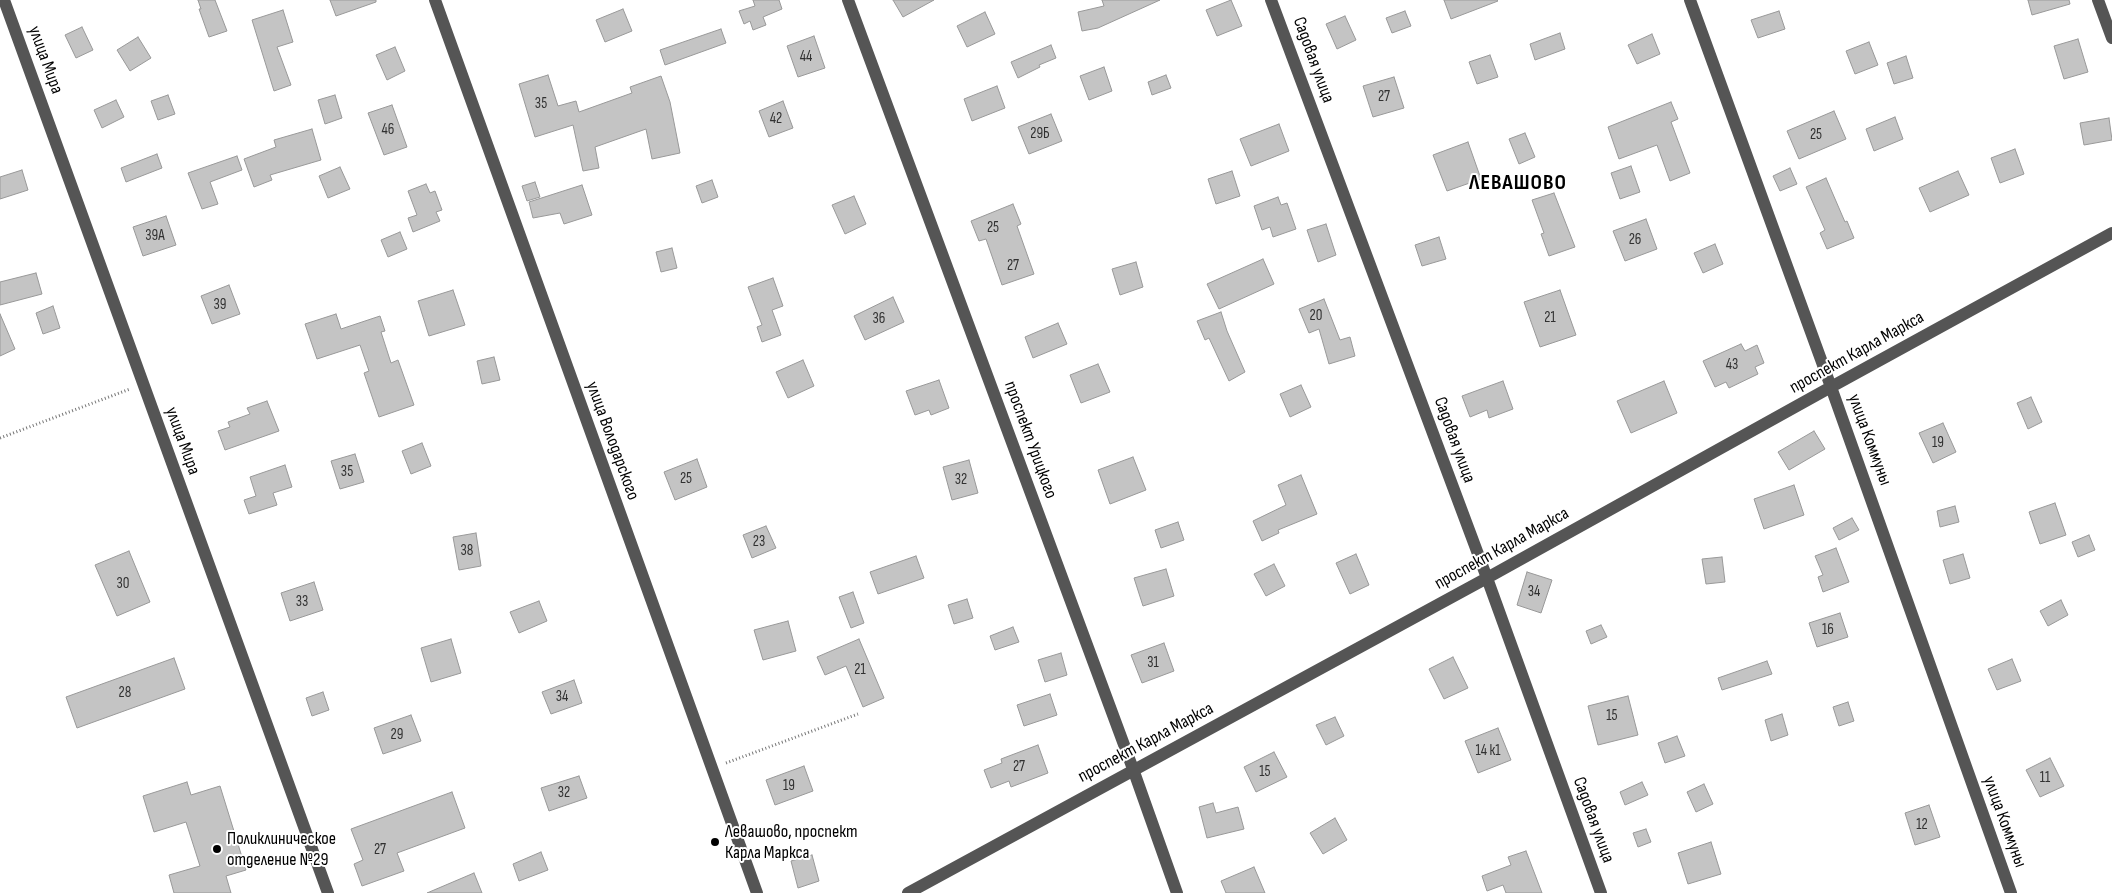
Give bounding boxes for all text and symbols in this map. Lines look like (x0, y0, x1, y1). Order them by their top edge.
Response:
street label: Садовая улица (1288, 14, 1338, 106)
street label: улица Мира (23, 23, 67, 97)
house number: 44 (800, 48, 812, 66)
house number: 27 (1378, 88, 1390, 106)
house number: 35 (535, 95, 547, 113)
house number: 42 (770, 110, 782, 128)
house number: 46 (382, 121, 394, 139)
house number: 29Б (1030, 125, 1050, 143)
house number: 25 (1810, 126, 1822, 144)
district label: ЛЕВАШОВО (1468, 170, 1568, 196)
house number: 25 (987, 219, 999, 237)
house number: 39А (145, 227, 165, 245)
house number: 26 (1629, 231, 1641, 249)
house number: 27 (1007, 257, 1019, 275)
house number: 39 (214, 296, 226, 314)
house number: 20 (1310, 307, 1322, 325)
street label: проспект Карла Маркса (1786, 307, 1928, 399)
house number: 21 (1544, 309, 1556, 327)
house number: 36 (873, 310, 885, 328)
house number: 43 (1726, 356, 1738, 374)
street label: проспект Урицкого (999, 378, 1061, 502)
street label: улица Володарского (581, 379, 643, 503)
street label: улица Коммуны (1842, 391, 1896, 489)
street label: Садовая улица (1429, 394, 1479, 486)
street label: улица Мира (160, 404, 204, 478)
house number: 19 (1932, 434, 1944, 452)
house number: 35 (341, 463, 353, 481)
house number: 25 (680, 470, 692, 488)
house number: 32 (955, 471, 967, 489)
street label: проспект Карла Маркса (1431, 503, 1573, 595)
house number: 23 (753, 533, 765, 551)
house number: 38 (461, 542, 473, 560)
house number: 30 (117, 575, 129, 593)
house number: 34 (1528, 583, 1540, 601)
house number: 33 (296, 593, 308, 611)
house number: 16 (1822, 621, 1834, 639)
house number: 31 (1147, 654, 1159, 672)
house number: 21 (854, 661, 866, 679)
house number: 28 (119, 684, 131, 702)
house number: 34 (556, 688, 568, 706)
street label: проспект Карла Маркса (1075, 698, 1217, 788)
house number: 15 (1606, 707, 1618, 725)
house number: 29 (391, 726, 403, 744)
house number: 14 к1 (1476, 742, 1500, 760)
house number: 27 (1013, 758, 1025, 776)
house number: 15 (1259, 763, 1271, 781)
house number: 11 (2040, 769, 2050, 787)
street label: улица Коммуны (1977, 773, 2031, 871)
street label: Садовая улица (1568, 774, 1618, 866)
house number: 19 (783, 777, 795, 795)
house number: 32 (558, 784, 570, 802)
house number: 12 (1916, 816, 1928, 834)
place label: Левашово, проспект Карла Маркса (725, 821, 858, 864)
place label: Поликлиническое отделение №29 (227, 828, 336, 871)
marker: Левашово, проспект Карла Маркса (709, 836, 721, 848)
house number: 27 (374, 841, 386, 859)
marker: Поликлиническое отделение №29 (211, 843, 223, 855)

